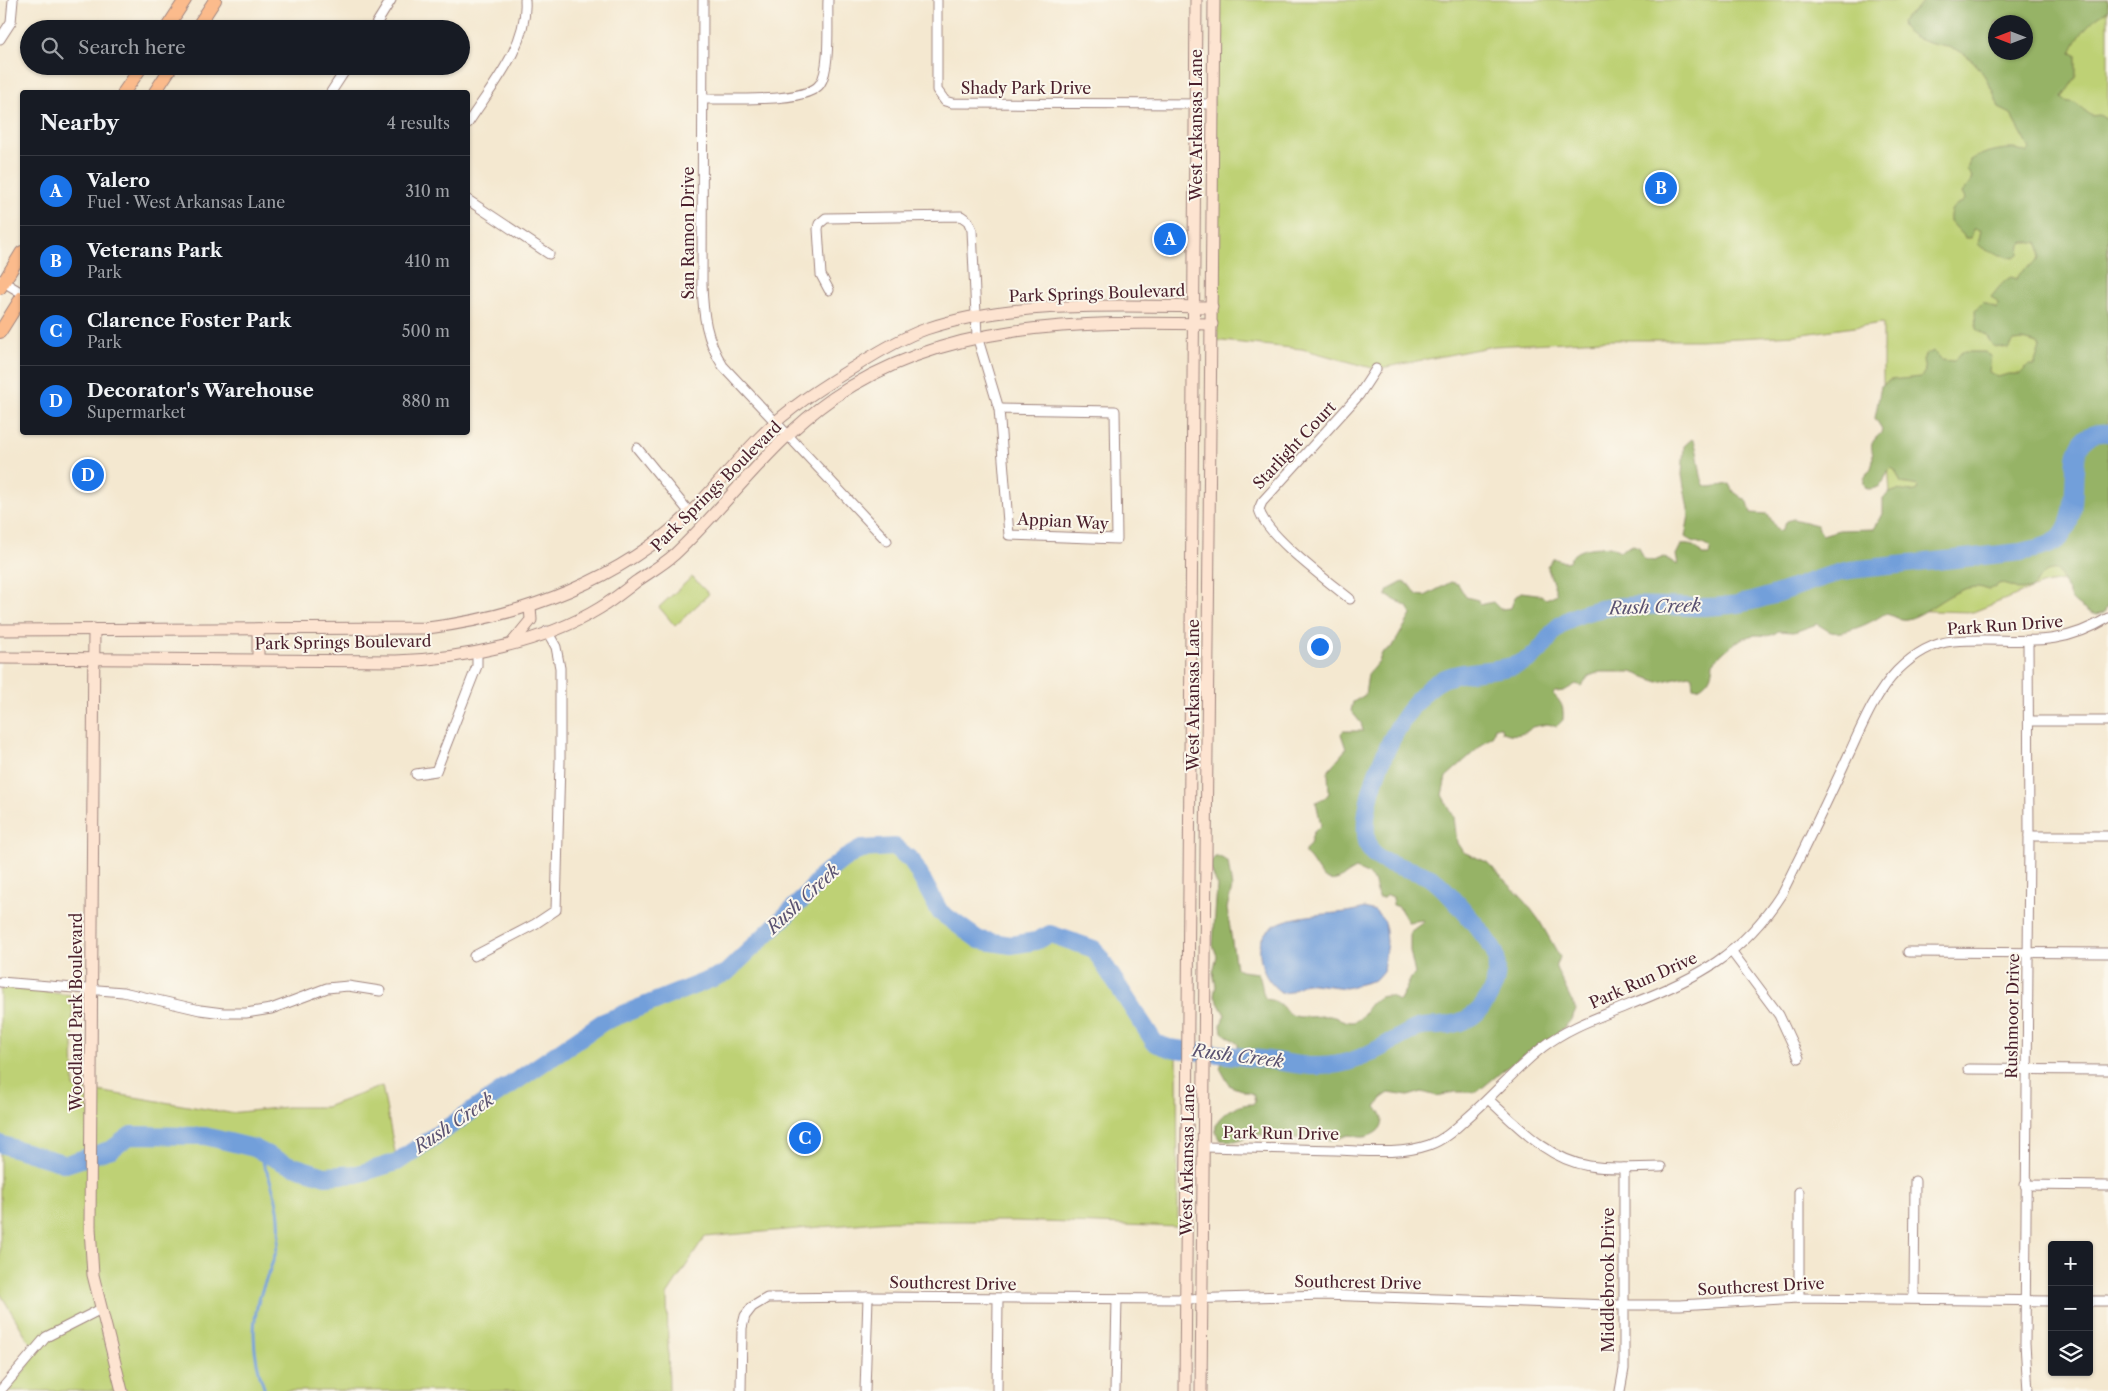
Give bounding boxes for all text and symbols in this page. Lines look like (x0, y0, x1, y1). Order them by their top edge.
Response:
north arrow (1988, 15, 2033, 60)
search box (20, 20, 470, 75)
icon: search (38, 34, 66, 62)
text: Search here (78, 36, 186, 59)
street label: West Arkansas Lane (1186, 49, 1206, 202)
street label: Shady Park Drive (961, 78, 1091, 98)
text: Nearby (40, 110, 119, 135)
text: 4 results (387, 113, 450, 133)
street label: San Ramon Drive (678, 167, 698, 299)
text: Valero (87, 169, 150, 192)
pin: B (1645, 169, 1677, 207)
text: A (50, 181, 62, 201)
text: 310 m (405, 181, 450, 201)
text: Fuel · West Arkansas Lane (87, 192, 285, 212)
pin: A (1154, 220, 1186, 258)
text: Veterans Park (87, 239, 222, 262)
text: B (50, 251, 62, 271)
text: 410 m (405, 251, 450, 271)
text: Park (87, 262, 122, 282)
street label: Park Springs Boulevard (1008, 280, 1186, 306)
text: Clarence Foster Park (87, 309, 291, 332)
text: C (50, 321, 62, 341)
text: 500 m (402, 321, 450, 341)
text: Park (87, 332, 122, 352)
text: Decorator's Warehouse (87, 379, 314, 402)
text: D (49, 391, 63, 411)
text: 880 m (402, 391, 450, 411)
street label: Starlight Court (1248, 397, 1340, 493)
text: Supermarket (87, 402, 185, 422)
street label: Park Springs Boulevard (647, 416, 786, 555)
pin: D (72, 456, 104, 494)
street label: Appian Way (1016, 509, 1110, 533)
water label: Rush Creek (1607, 594, 1702, 620)
street label: Park Run Drive (1946, 611, 2064, 639)
street label: West Arkansas Lane (1183, 619, 1203, 772)
street label: Park Springs Boulevard (255, 630, 432, 654)
your location (1307, 634, 1333, 660)
water label: Rush Creek (760, 859, 845, 940)
street label: Woodland Park Boulevard (66, 912, 86, 1112)
street label: Park Run Drive (1586, 947, 1700, 1013)
street label: Rushmoor Drive (2001, 953, 2023, 1079)
water label: Rush Creek (1189, 1039, 1286, 1073)
street label: West Arkansas Lane (1176, 1084, 1198, 1237)
water label: Rush Creek (408, 1088, 499, 1159)
pin: C (789, 1119, 821, 1157)
street label: Park Run Drive (1223, 1122, 1339, 1144)
street label: Middlebrook Drive (1598, 1208, 1618, 1352)
map controls (2048, 1241, 2093, 1376)
button: + (2048, 1241, 2093, 1286)
street label: Southcrest Drive (1294, 1271, 1422, 1293)
street label: Southcrest Drive (889, 1272, 1017, 1294)
street label: Southcrest Drive (1697, 1273, 1825, 1299)
button: − (2048, 1286, 2093, 1331)
button: layers (2048, 1331, 2093, 1376)

